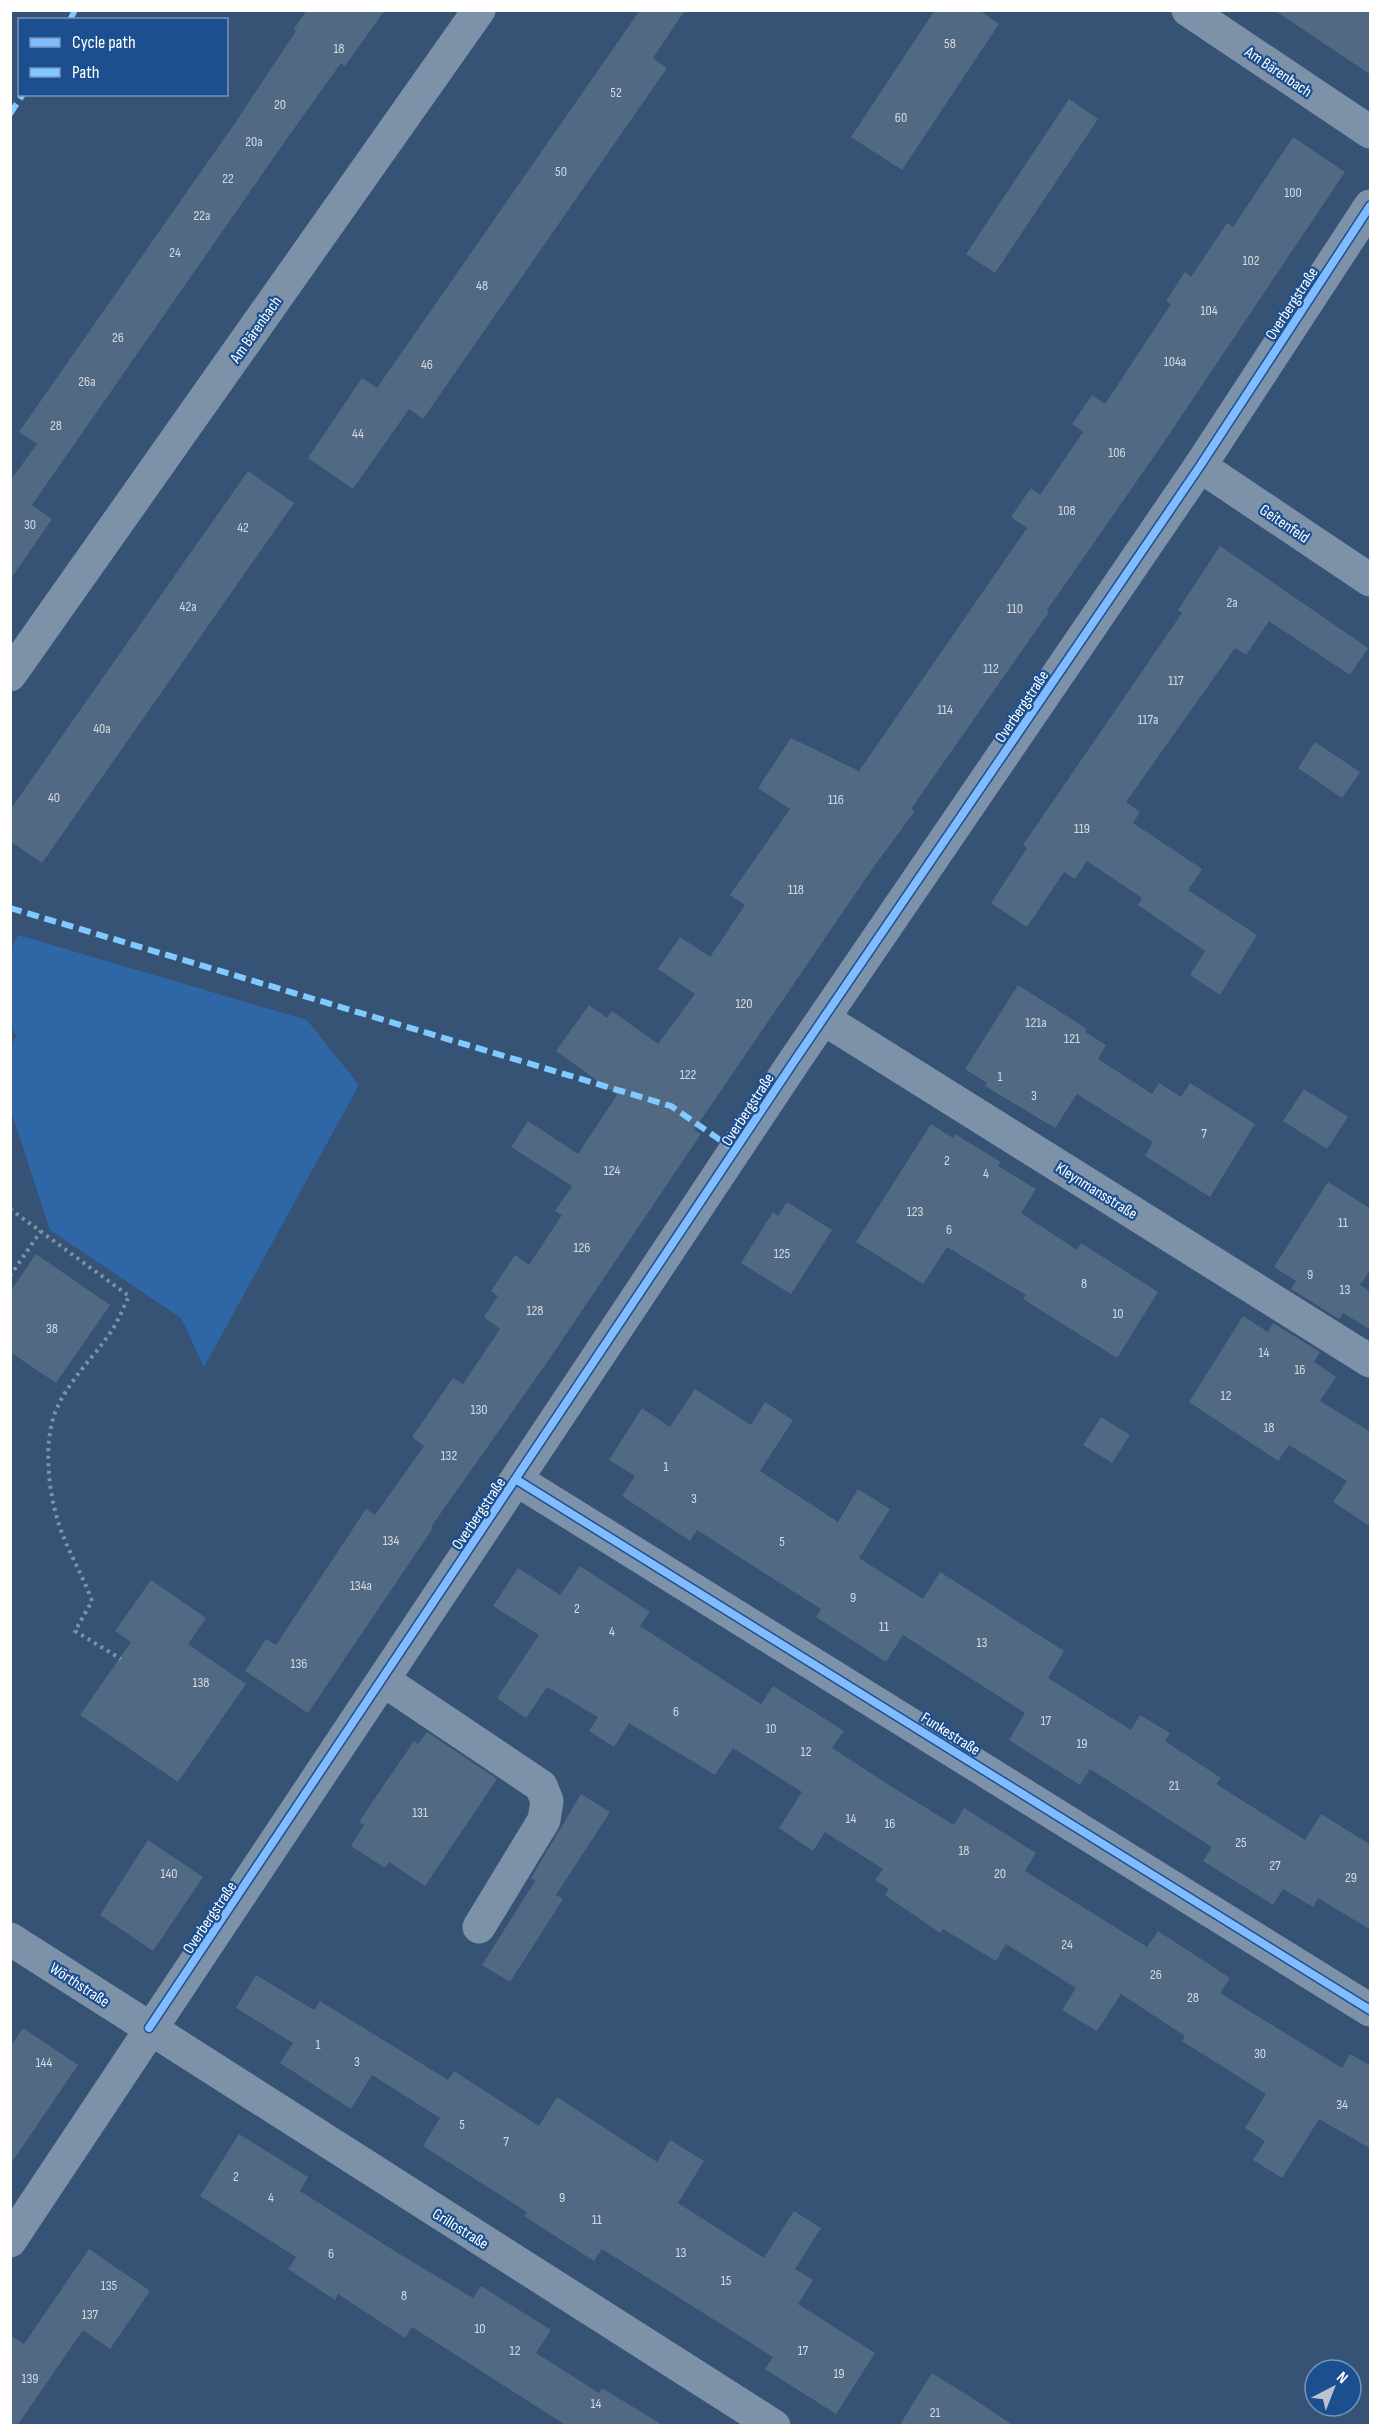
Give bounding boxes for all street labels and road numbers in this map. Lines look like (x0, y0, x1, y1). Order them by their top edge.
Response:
street label: Am Bärenbach (1240, 42, 1315, 102)
street label: Overbergstraße (1262, 264, 1323, 344)
street label: Am Bärenbach (226, 293, 286, 368)
street label: Geitenfeld (1256, 501, 1313, 548)
street label: Overbergstraße (991, 667, 1053, 747)
street label: Overbergstraße (718, 1070, 779, 1150)
street label: Kleynmansstraße (1052, 1159, 1141, 1224)
street label: Overbergstraße (448, 1474, 510, 1554)
street label: Funkestraße (917, 1709, 983, 1760)
street label: Overbergstraße (179, 1878, 241, 1958)
street label: Wörthstraße (46, 1959, 113, 2012)
street label: Grillostraße (429, 2205, 492, 2254)

